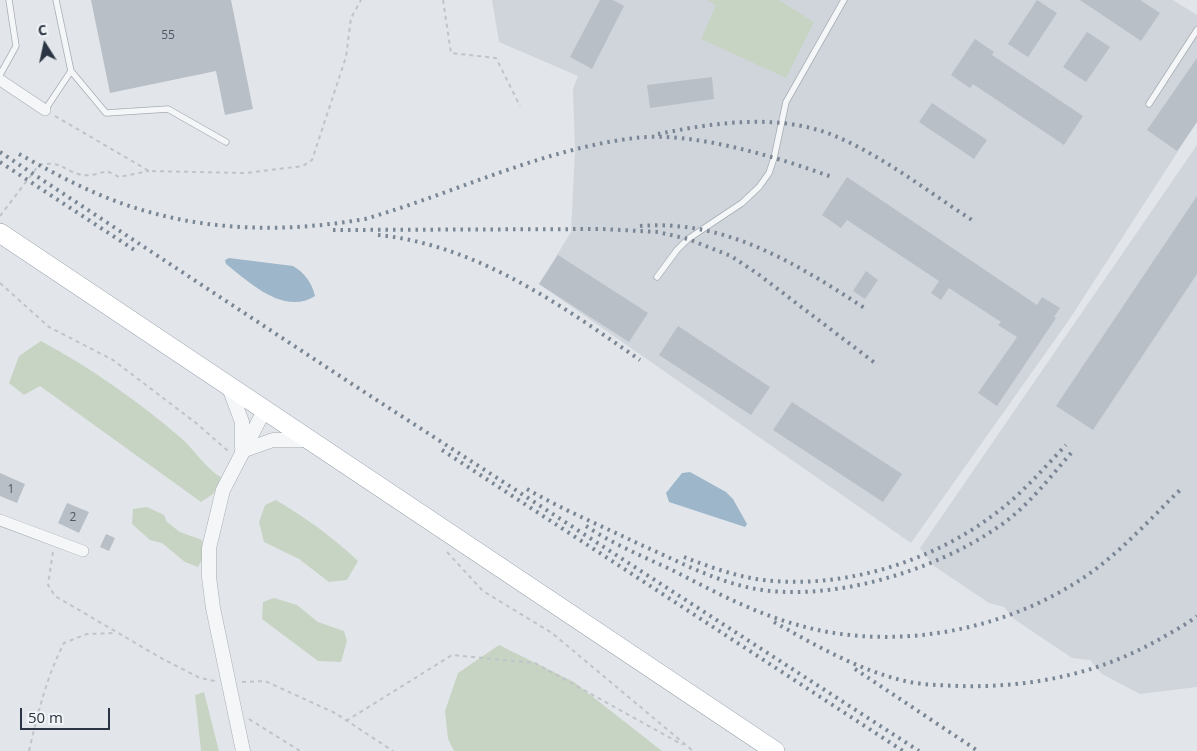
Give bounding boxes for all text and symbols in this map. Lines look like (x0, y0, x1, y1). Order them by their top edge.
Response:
north arrow (20, 20, 70, 70)
text: С (36, 20, 48, 40)
house number: 55 (161, 29, 175, 43)
house number: 1 (8, 483, 14, 497)
house number: 2 (70, 511, 76, 525)
scale bar (22, 698, 112, 730)
text: 50 m (28, 707, 63, 727)

